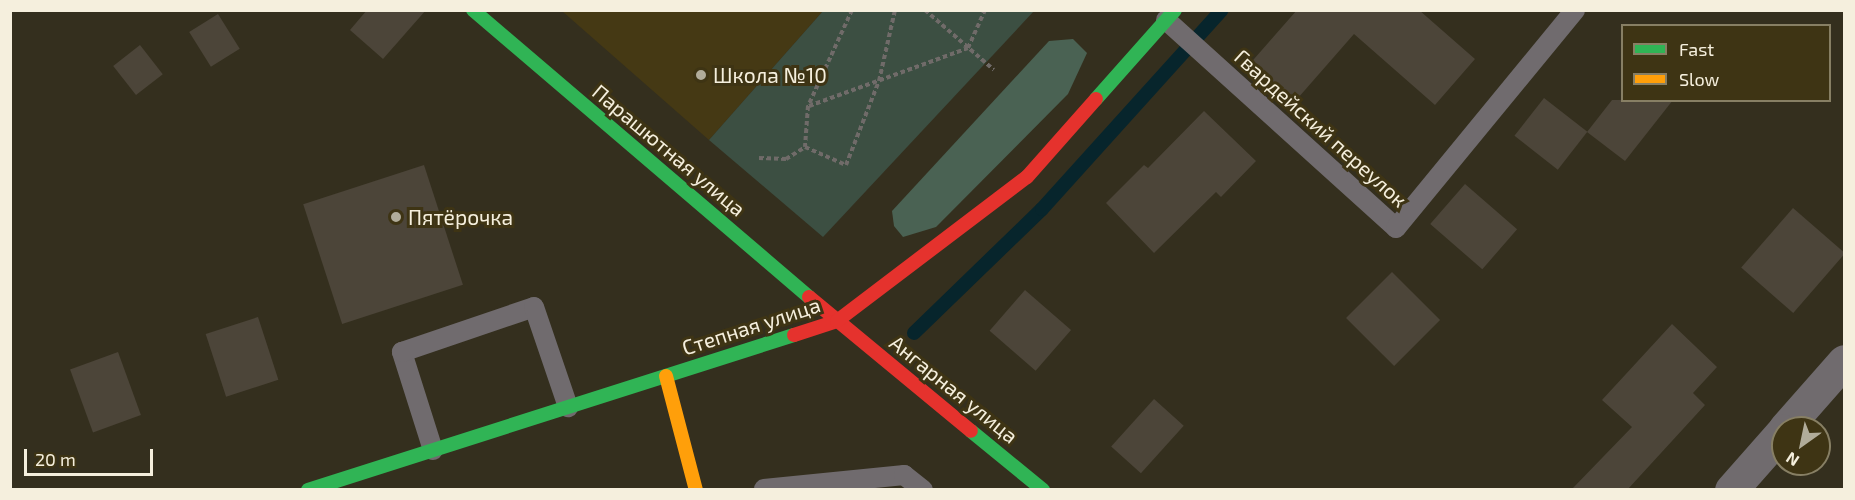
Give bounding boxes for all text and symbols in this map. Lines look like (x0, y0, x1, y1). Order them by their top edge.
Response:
legend (1621, 24, 1831, 102)
text: Fast (1679, 38, 1714, 60)
street label: Гвардейский переулок (1230, 44, 1412, 212)
place label: Школа №10 (713, 62, 827, 88)
marker: Школа №10 (694, 68, 708, 82)
text: Slow (1679, 68, 1719, 90)
street label: Парашютная улица (587, 79, 751, 221)
place label: Пятёрочка (408, 204, 513, 230)
marker: Пятёрочка (389, 210, 403, 224)
street label: Степная улица (679, 292, 823, 360)
street label: Ангарная улица (885, 330, 1023, 448)
north arrow (1771, 416, 1831, 476)
scale bar (27, 437, 156, 475)
text: 20 m (35, 448, 76, 470)
text: N (1782, 449, 1802, 471)

